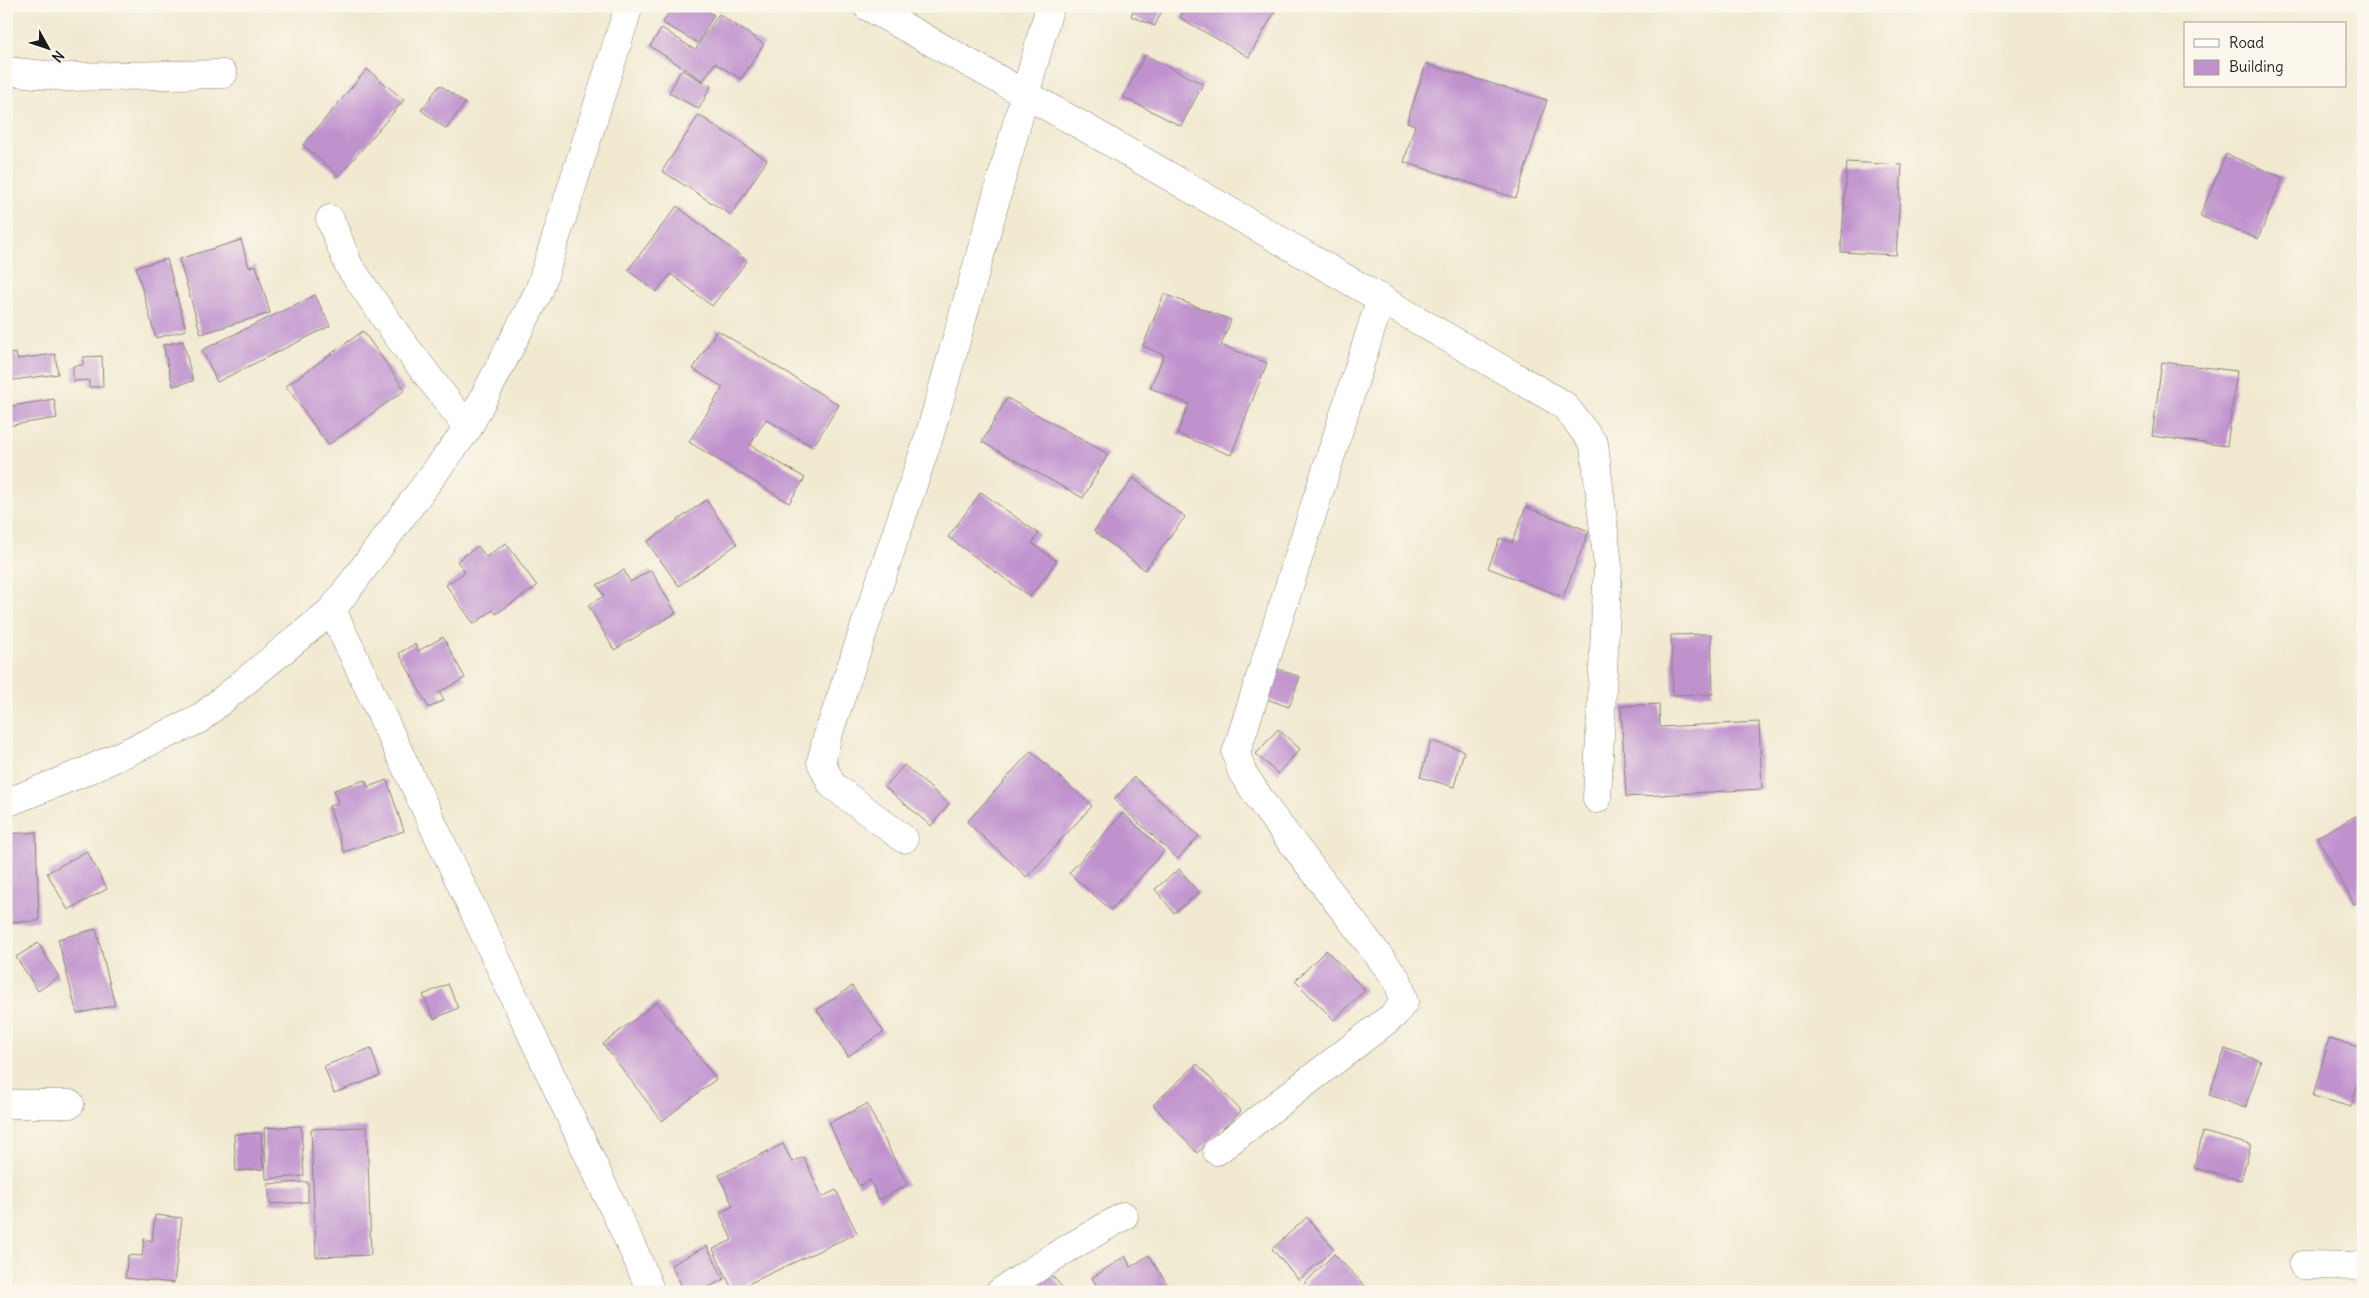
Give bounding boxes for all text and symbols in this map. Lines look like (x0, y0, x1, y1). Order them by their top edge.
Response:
north arrow (22, 22, 72, 72)
legend (2184, 22, 2346, 88)
text: Road (2229, 33, 2264, 52)
text: N (48, 47, 68, 66)
text: Building (2229, 57, 2284, 76)

